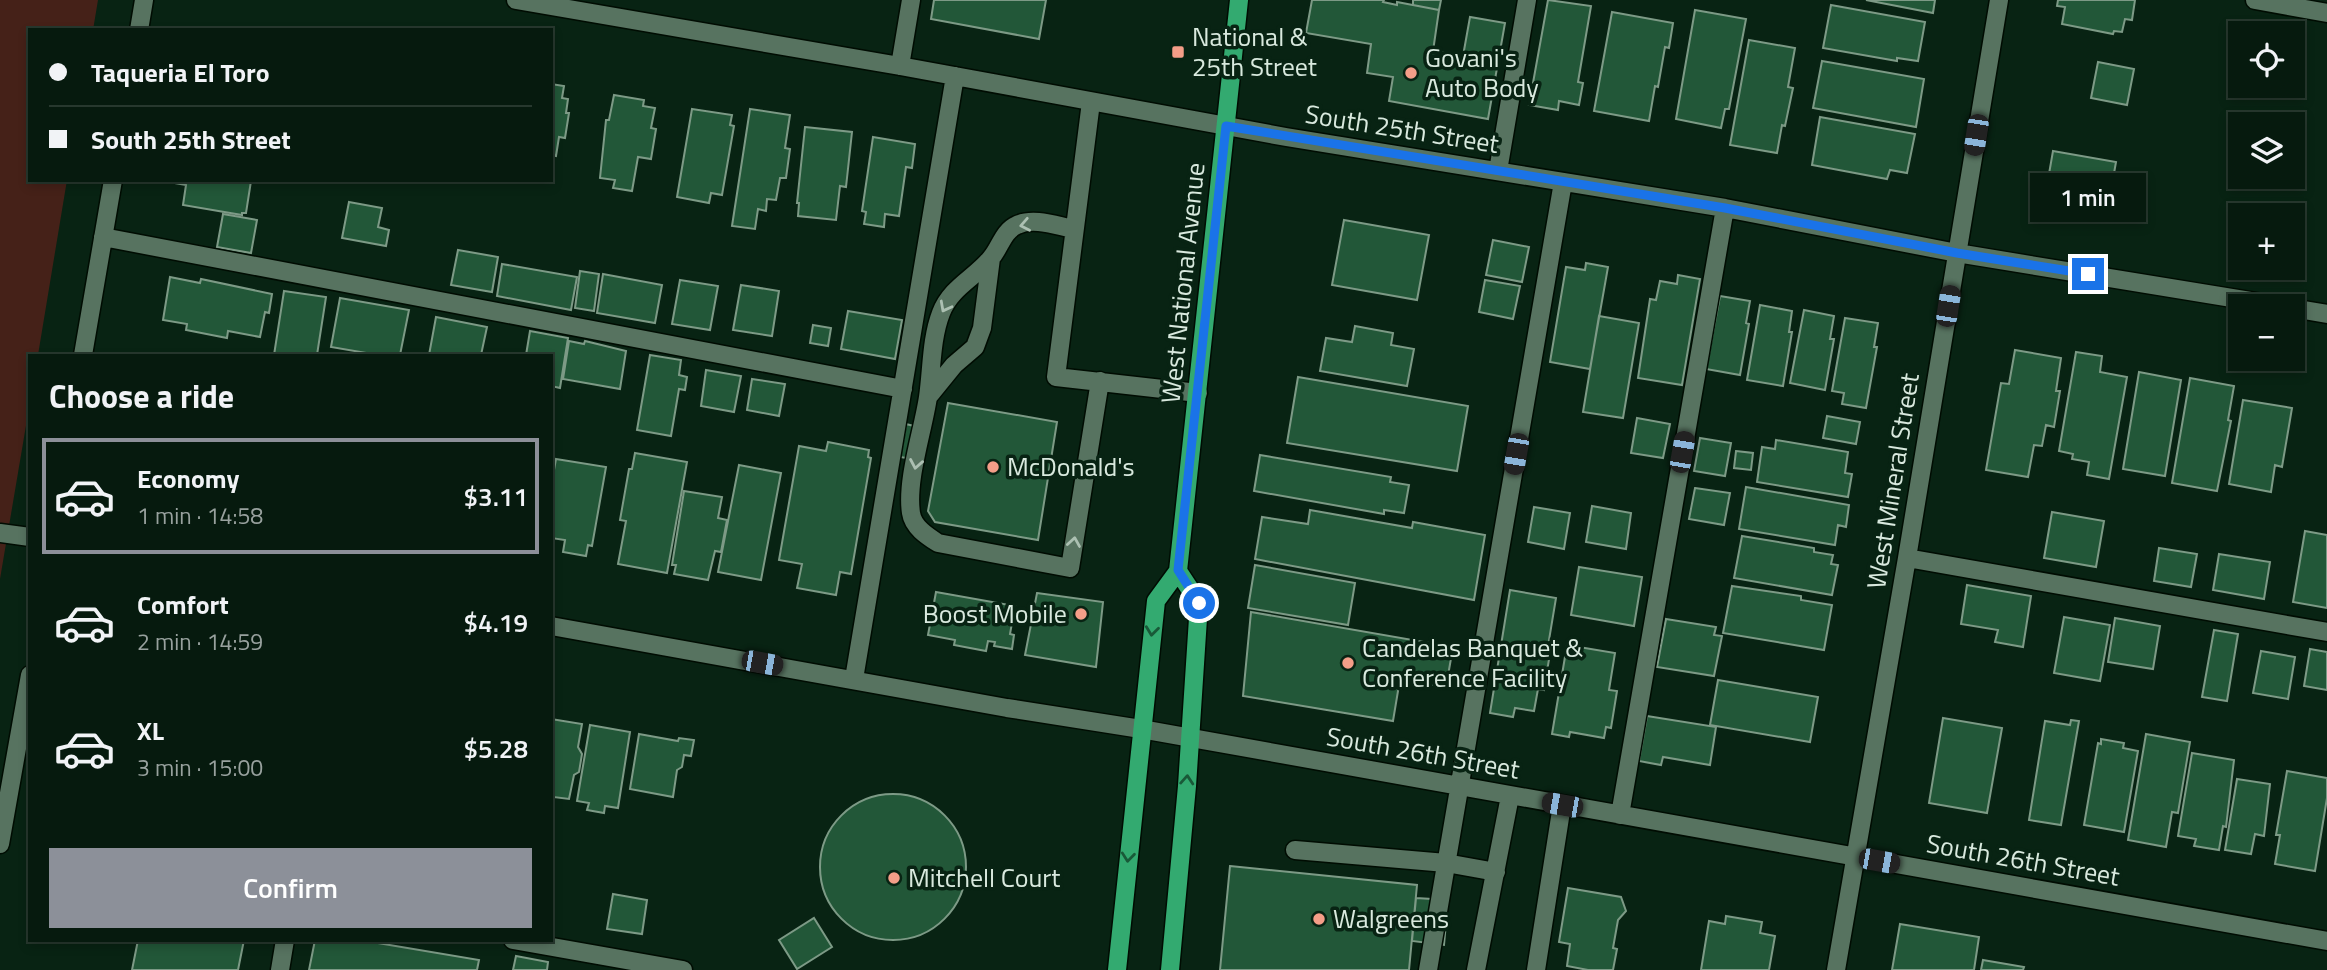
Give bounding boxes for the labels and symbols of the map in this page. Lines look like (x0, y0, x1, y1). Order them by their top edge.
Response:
place label: National & 25th Street (1192, 17, 1317, 86)
place label: Govani's Auto Body (1425, 38, 1539, 107)
marker: National & 25th Street (1170, 44, 1186, 60)
marker: Govani's Auto Body (1403, 65, 1419, 81)
street label: South 25th Street (1303, 94, 1502, 163)
car (1963, 113, 1990, 157)
street label: West National Avenue (1150, 161, 1215, 405)
callout: 1 min (2030, 173, 2146, 222)
one-way arrow (1019, 216, 1031, 231)
route end (2072, 258, 2104, 290)
car (1935, 284, 1962, 328)
one-way arrow (940, 300, 954, 313)
street label: West Mineral Street (1856, 370, 1929, 592)
car (1669, 429, 1696, 475)
car (1503, 431, 1530, 477)
place label: McDonald's (1007, 447, 1135, 486)
one-way arrow (909, 458, 924, 470)
marker: McDonald's (985, 459, 1001, 475)
one-way arrow (1066, 536, 1081, 548)
route start (1183, 587, 1215, 619)
place label: Boost Mobile (923, 594, 1067, 633)
marker: Boost Mobile (1073, 606, 1089, 622)
one-way arrow (1145, 625, 1160, 637)
place label: Candelas Banquet & Conference Facility (1362, 628, 1583, 697)
car (740, 649, 785, 677)
marker: Candelas Banquet & Conference Facility (1340, 655, 1356, 671)
street label: South 26th Street (1323, 716, 1523, 789)
one-way arrow (1179, 774, 1194, 785)
car (1540, 791, 1585, 819)
street label: South 26th Street (1923, 823, 2123, 896)
car (1857, 847, 1902, 875)
one-way arrow (1121, 852, 1136, 863)
place label: Mitchell Court (908, 858, 1060, 897)
marker: Mitchell Court (886, 870, 902, 886)
place label: Walgreens (1333, 899, 1449, 938)
marker: Walgreens (1311, 911, 1327, 927)

